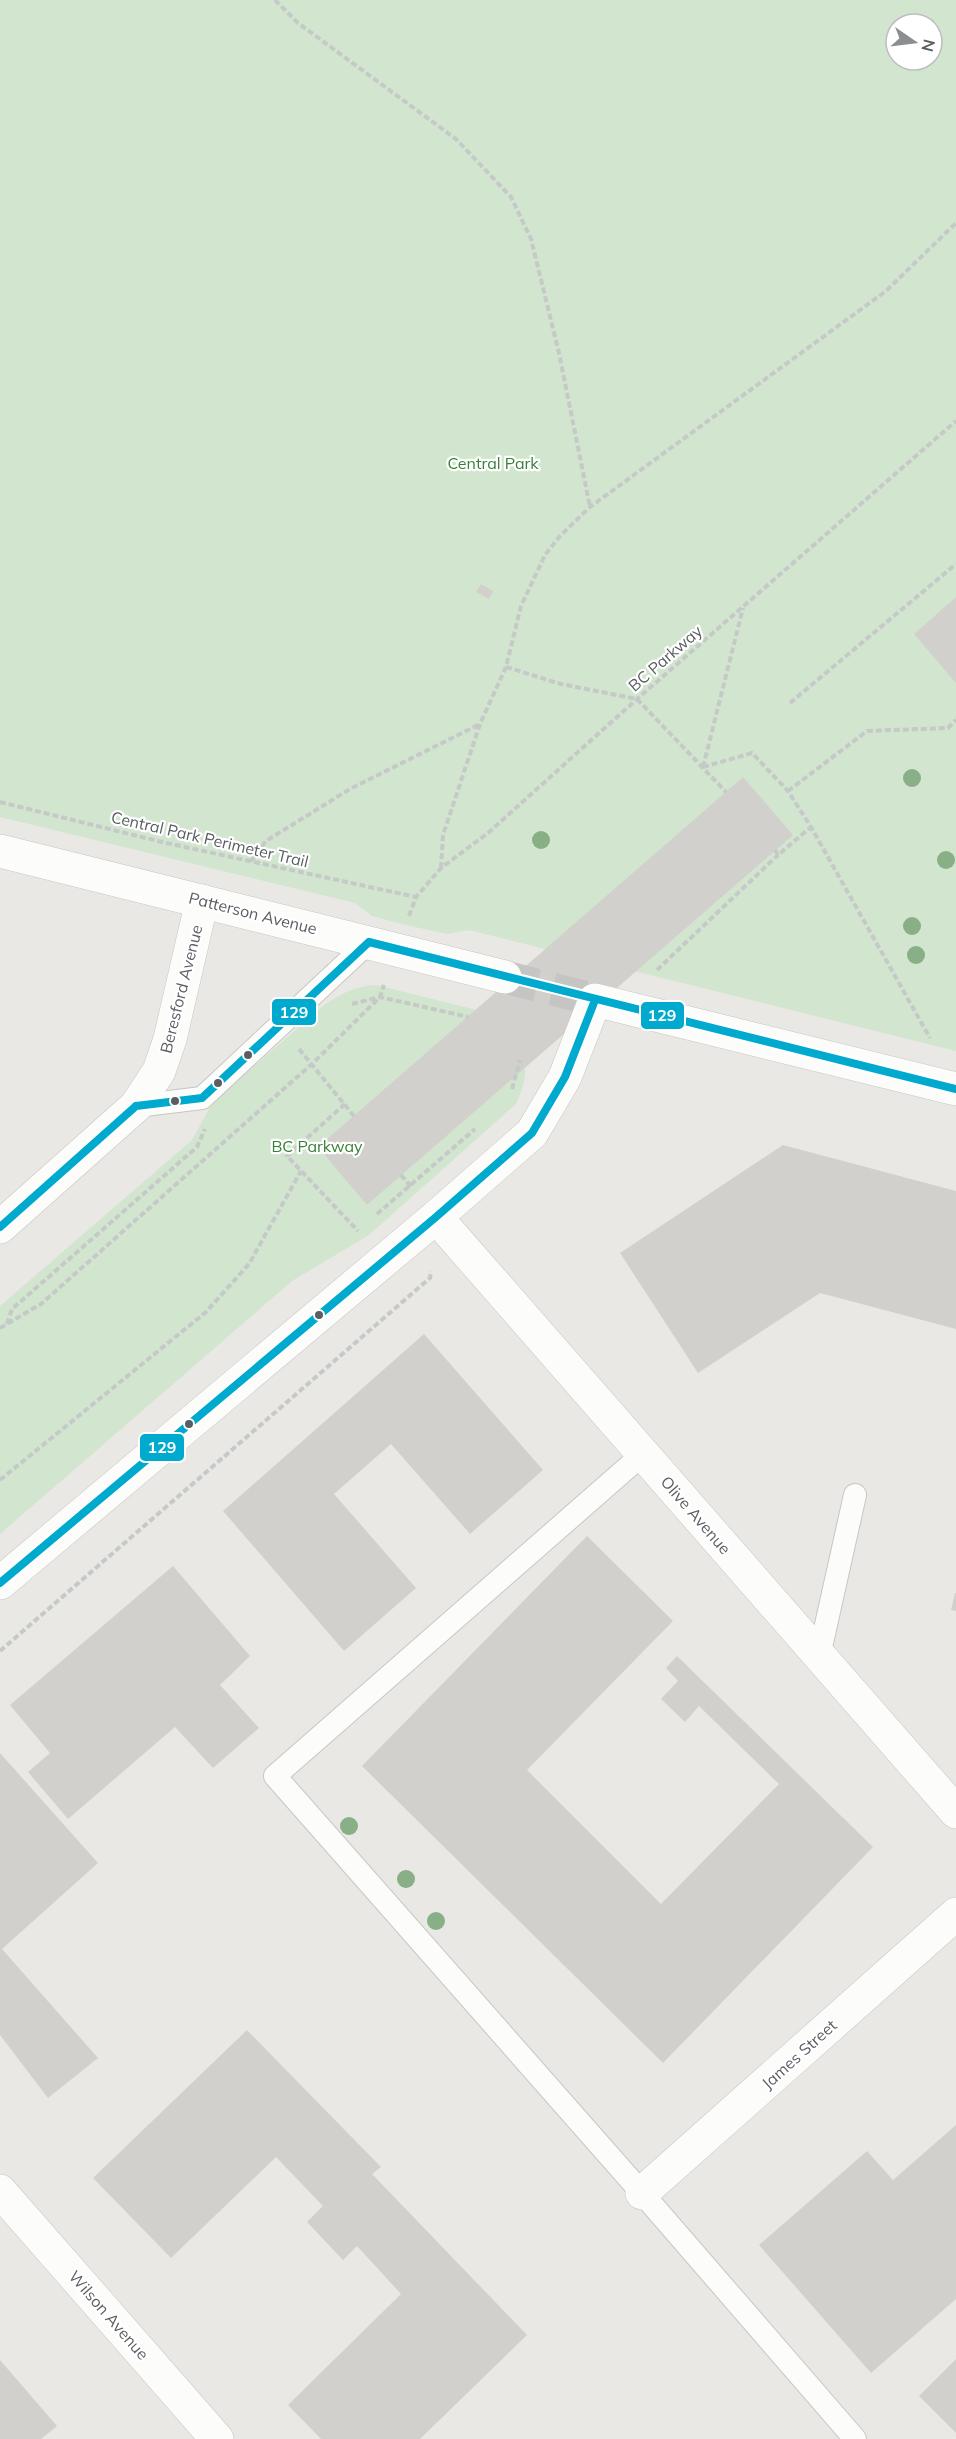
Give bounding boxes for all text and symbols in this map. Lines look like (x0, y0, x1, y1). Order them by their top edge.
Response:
north arrow (884, 12, 944, 72)
text: N (917, 37, 940, 54)
park label: Central Park (447, 453, 539, 473)
street label: BC Parkway (624, 620, 706, 695)
street label: Central Park Perimeter Trail (109, 807, 311, 871)
street label: Patterson Avenue (187, 887, 319, 939)
street label: Beresford Avenue (155, 923, 207, 1055)
line badge: 129 (271, 998, 317, 1026)
line badge: 129 (640, 1001, 685, 1030)
text: 129 (280, 1002, 308, 1022)
text: 129 (648, 1005, 676, 1025)
unlabelled marker (242, 1049, 254, 1061)
unlabelled marker (212, 1077, 224, 1089)
unlabelled marker (169, 1095, 181, 1107)
park label: BC Parkway (271, 1136, 363, 1156)
unlabelled marker (313, 1309, 325, 1321)
unlabelled marker (183, 1418, 195, 1430)
line badge: 129 (139, 1433, 185, 1462)
text: 129 (148, 1437, 176, 1457)
street label: Olive Avenue (657, 1472, 735, 1558)
street label: James Street (757, 2015, 841, 2093)
street label: Wilson Avenue (65, 2266, 153, 2364)

